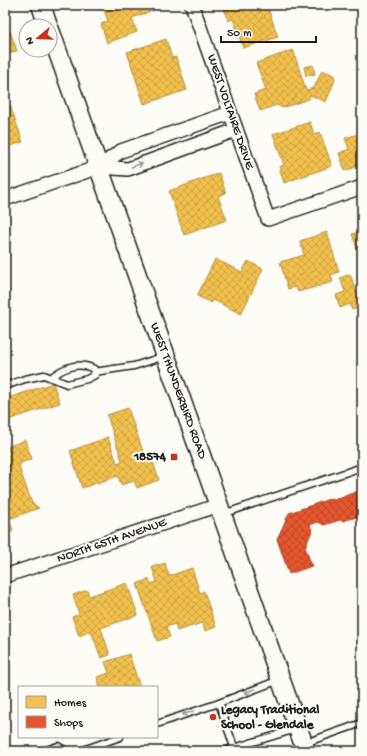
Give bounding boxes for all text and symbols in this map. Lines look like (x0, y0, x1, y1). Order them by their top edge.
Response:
north arrow (18, 18, 58, 58)
scale bar (221, 18, 316, 44)
text: 50 m (227, 27, 252, 41)
text: N (24, 35, 37, 46)
street label: WEST VOLTAIRE DRIVE (203, 53, 257, 172)
one-way arrow (131, 161, 143, 169)
street label: WEST THUNDERBIRD ROAD (146, 321, 210, 462)
place label: 18574 (133, 450, 167, 465)
marker: 18574 (169, 452, 179, 462)
street label: NORTH 65TH AVENUE (55, 515, 169, 567)
legend (18, 686, 158, 738)
one-way arrow (244, 687, 256, 695)
text: Homes (54, 697, 87, 711)
place label: Legacy Traditional School - Glendale (221, 703, 320, 733)
one-way arrow (182, 710, 194, 718)
marker: Legacy Traditional School - Glendale (208, 712, 218, 722)
text: Shops (54, 717, 83, 731)

